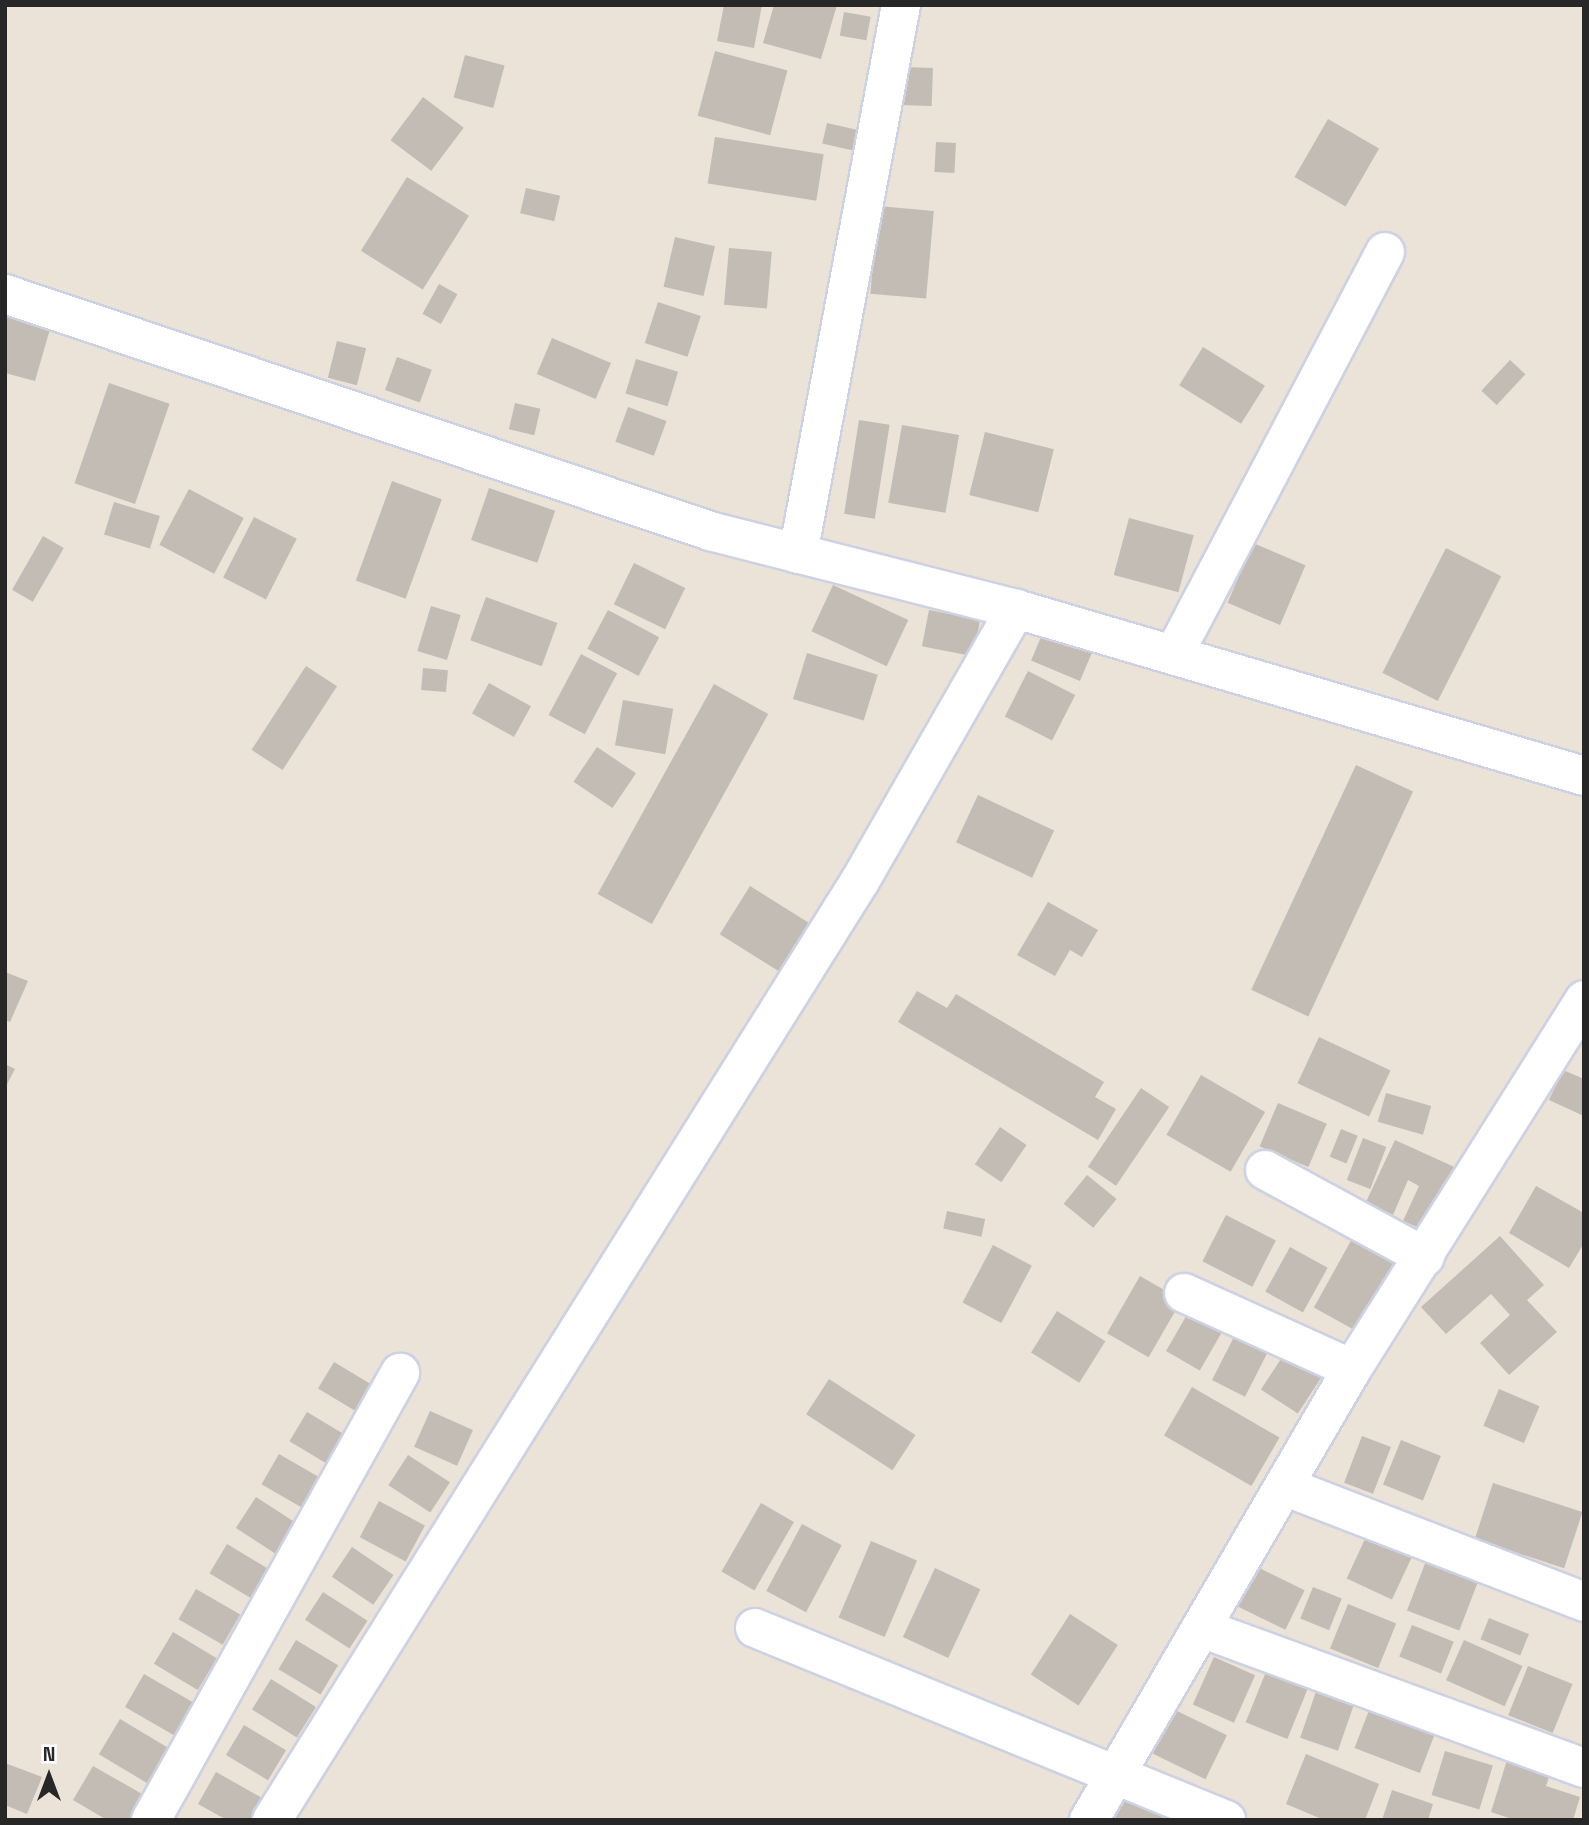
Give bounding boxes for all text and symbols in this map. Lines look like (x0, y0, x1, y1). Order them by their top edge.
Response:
north arrow (14, 1741, 84, 1811)
text: N (43, 1742, 55, 1767)

